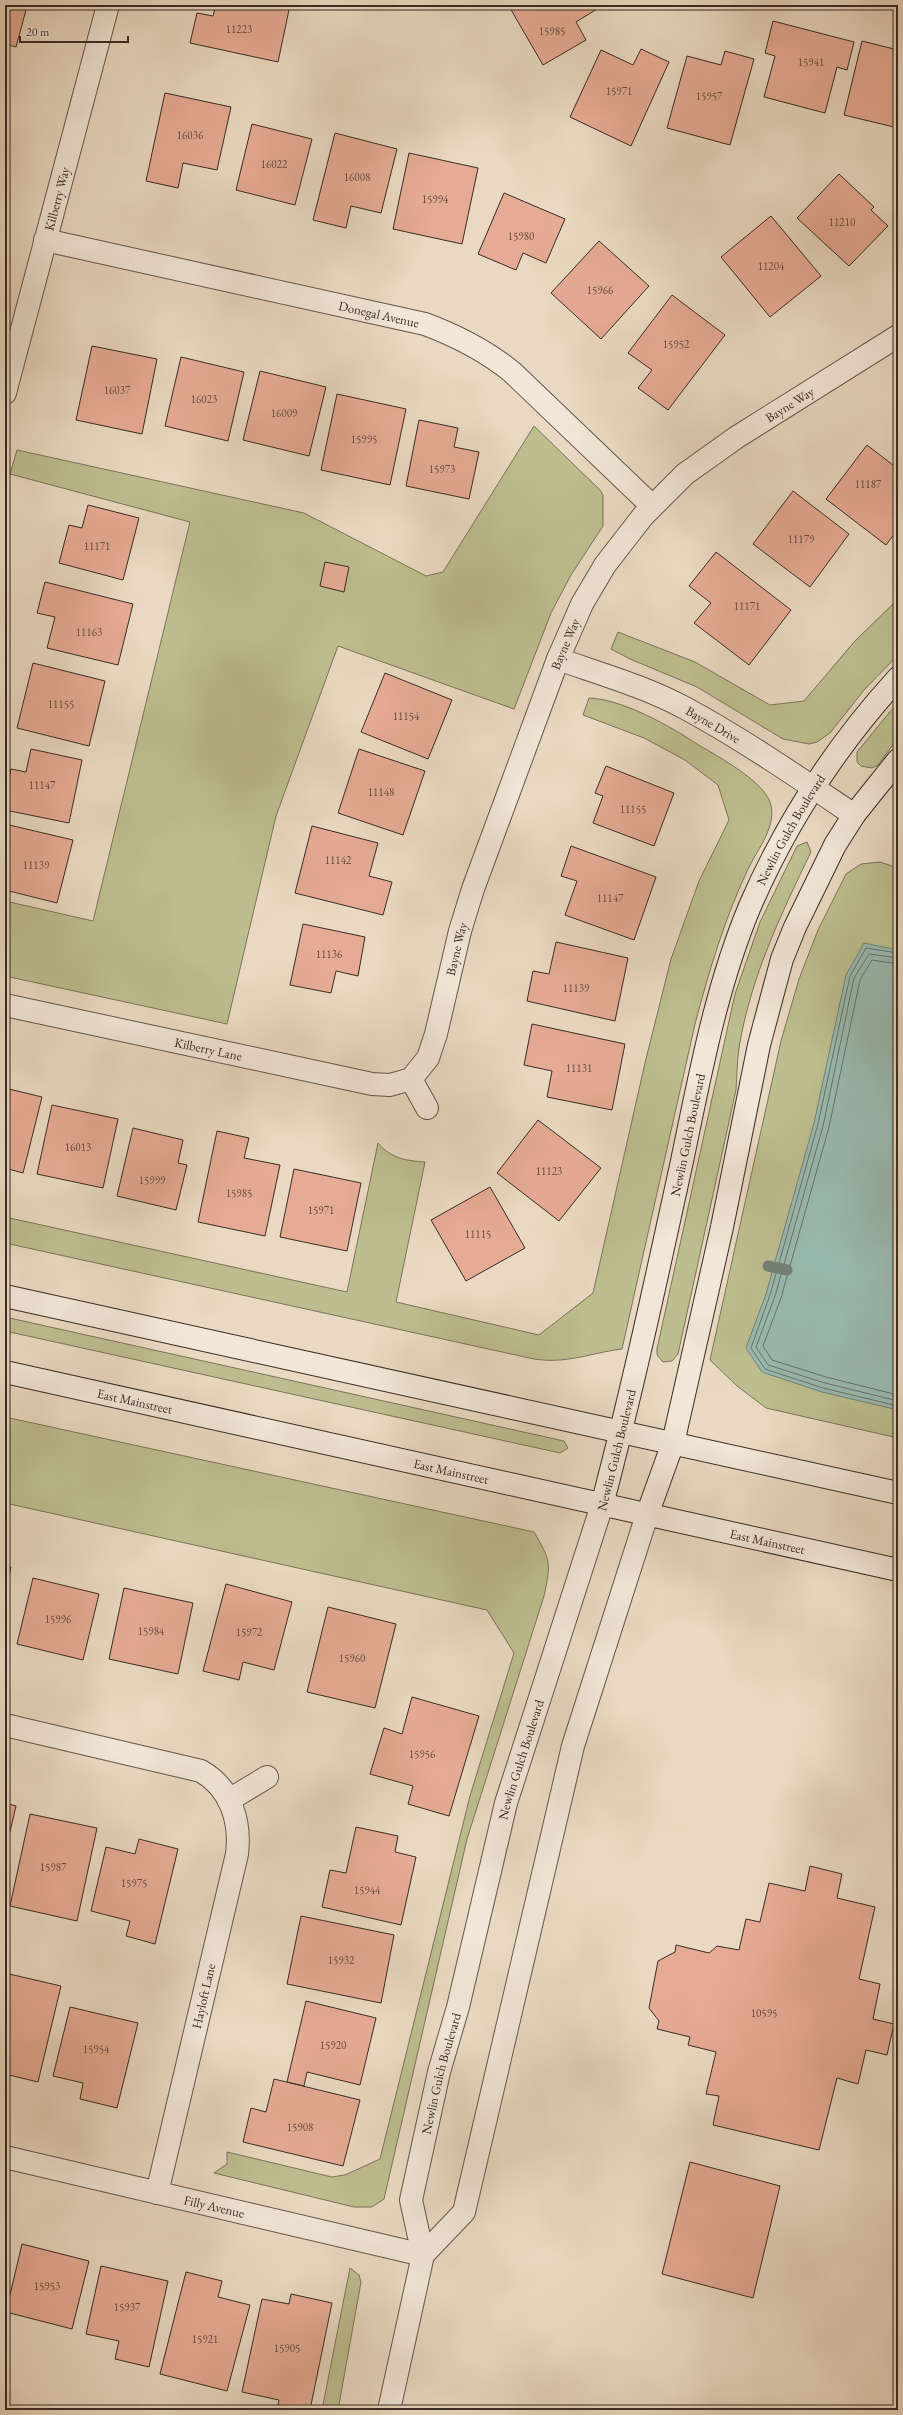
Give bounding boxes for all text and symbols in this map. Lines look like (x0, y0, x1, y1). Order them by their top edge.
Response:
scale bar (20, 18, 128, 44)
house number: 11223 (226, 22, 252, 36)
text: 20 m (26, 24, 50, 40)
house number: 15985 (539, 24, 565, 38)
house number: 15941 (798, 55, 824, 69)
house number: 15971 (606, 84, 632, 98)
house number: 15957 (696, 89, 723, 103)
house number: 16036 (177, 128, 204, 142)
house number: 16022 (261, 157, 288, 171)
street label: Kilberry Way (40, 165, 74, 233)
house number: 16008 (344, 170, 370, 184)
house number: 15994 (422, 192, 449, 206)
house number: 11210 (829, 215, 855, 229)
house number: 15980 (508, 229, 534, 243)
house number: 11204 (758, 259, 785, 273)
house number: 15966 (587, 283, 614, 297)
street label: Donegal Avenue (337, 297, 421, 331)
house number: 15952 (663, 337, 690, 351)
house number: 16037 (104, 383, 131, 397)
street label: Bayne Way (762, 383, 818, 426)
house number: 16023 (191, 392, 217, 406)
house number: 16009 (271, 406, 298, 420)
house number: 15995 (351, 432, 377, 446)
house number: 15973 (429, 462, 455, 476)
house number: 11187 (855, 477, 882, 491)
house number: 11179 (788, 532, 815, 546)
house number: 11171 (84, 539, 110, 553)
house number: 11171 (734, 599, 760, 613)
street label: Bayne Way (547, 616, 584, 672)
house number: 11163 (76, 625, 102, 639)
house number: 11155 (48, 697, 74, 711)
street label: Bayne Drive (683, 702, 744, 747)
house number: 11154 (393, 709, 420, 723)
street label: Newlin Gulch Boulevard (753, 771, 829, 888)
house number: 11147 (29, 778, 56, 792)
house number: 11148 (368, 785, 394, 799)
house number: 11155 (620, 802, 646, 816)
house number: 11142 (325, 853, 352, 867)
house number: 11139 (23, 858, 50, 872)
house number: 11147 (597, 891, 624, 905)
street label: Bayne Way (442, 920, 471, 977)
house number: 11136 (316, 947, 343, 961)
house number: 11139 (563, 981, 590, 995)
street label: Kilberry Lane (173, 1034, 244, 1065)
house number: 11131 (566, 1061, 592, 1075)
street label: Newlin Gulch Boulevard (667, 1072, 709, 1198)
house number: 16013 (65, 1140, 91, 1154)
house number: 11123 (536, 1164, 562, 1178)
house number: 15999 (139, 1173, 166, 1187)
house number: 15985 (226, 1186, 252, 1200)
house number: 15971 (308, 1203, 334, 1217)
house number: 11115 (465, 1227, 491, 1241)
street label: East Mainstreet (96, 1385, 174, 1418)
street label: Newlin Gulch Boulevard (593, 1387, 640, 1513)
street label: East Mainstreet (412, 1455, 490, 1488)
street label: East Mainstreet (728, 1525, 807, 1558)
house number: 15996 (45, 1612, 72, 1626)
house number: 15984 (138, 1624, 165, 1638)
house number: 15972 (236, 1625, 263, 1639)
house number: 15960 (339, 1651, 365, 1665)
street label: Newlin Gulch Boulevard (494, 1697, 548, 1821)
house number: 15956 (409, 1747, 436, 1761)
house number: 15987 (40, 1860, 67, 1874)
house number: 15975 (121, 1876, 147, 1890)
house number: 15944 (354, 1883, 381, 1897)
house number: 15932 (328, 1953, 355, 1967)
street label: Hayloft Lane (188, 1962, 219, 2030)
house number: 10595 (751, 2006, 777, 2020)
street label: Newlin Gulch Boulevard (418, 2010, 465, 2136)
house number: 15920 (320, 2038, 346, 2052)
house number: 15954 (83, 2042, 110, 2056)
house number: 15908 (287, 2120, 313, 2134)
street label: Filly Avenue (182, 2191, 246, 2222)
house number: 15953 (34, 2279, 60, 2293)
house number: 15937 (114, 2300, 141, 2314)
house number: 15921 (192, 2332, 218, 2346)
house number: 15905 (274, 2341, 300, 2355)

